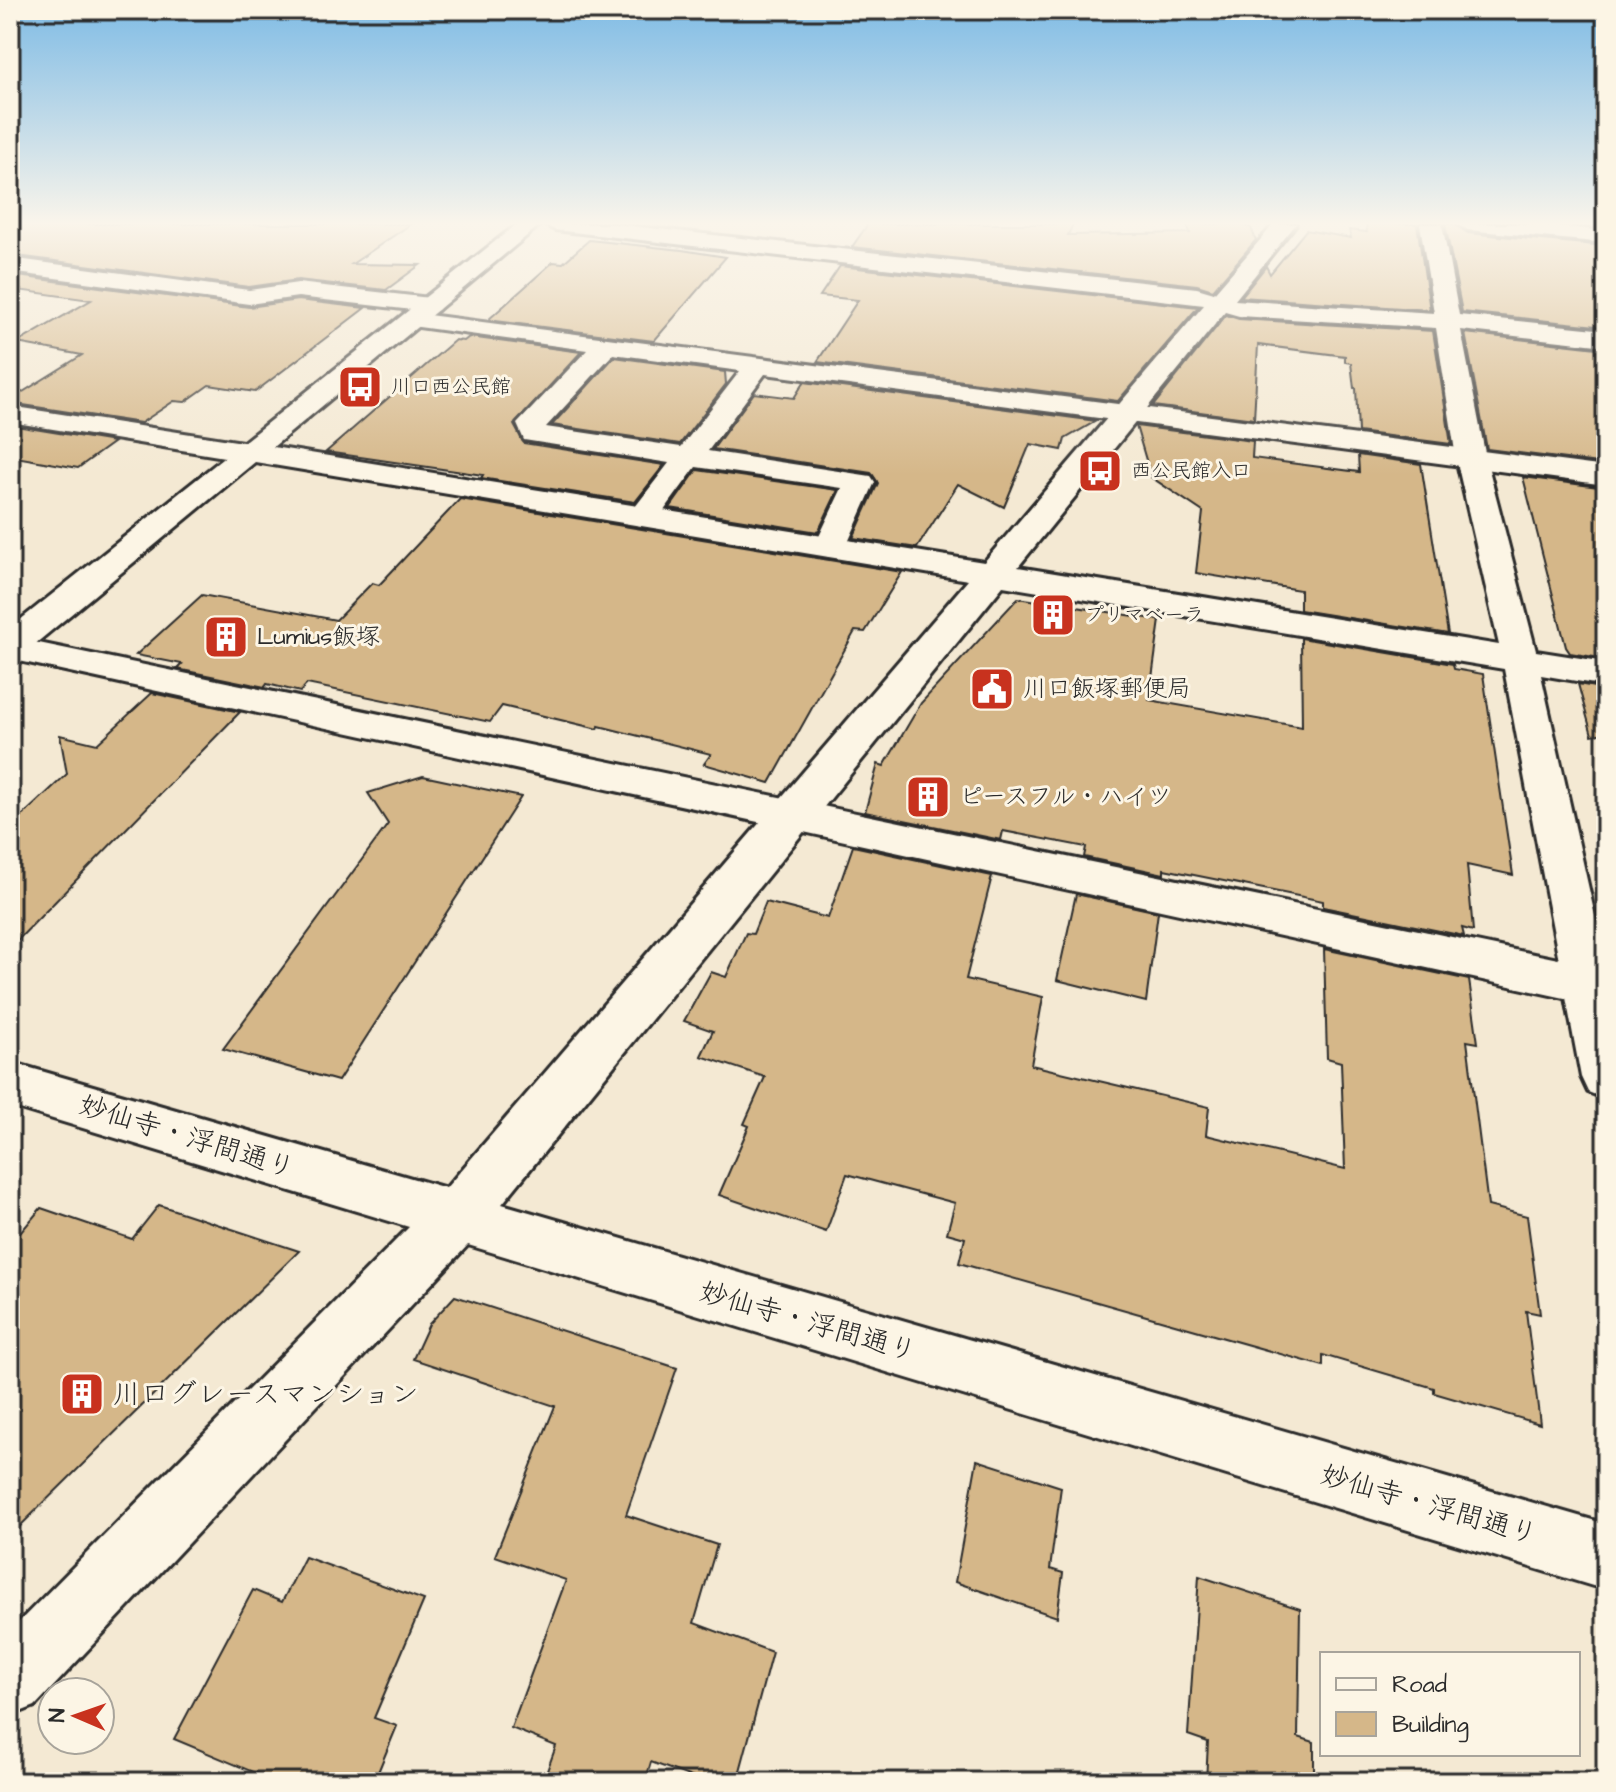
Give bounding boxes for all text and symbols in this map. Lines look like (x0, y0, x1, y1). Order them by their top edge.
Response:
bus stop icon: 川口西公民館 (336, 363, 384, 411)
place label: 川口西公民館 (391, 373, 511, 401)
bus stop icon: 西公民館入口 (1076, 447, 1124, 495)
place label: 西公民館入口 (1131, 457, 1251, 485)
building icon: プリマベーラ (1029, 591, 1077, 639)
place label: プリマベーラ (1084, 601, 1204, 629)
building icon: Lumius飯塚 (202, 613, 250, 661)
place label: Lumius飯塚 (257, 620, 380, 654)
public building icon: 川口飯塚郵便局 (968, 665, 1016, 713)
place label: 川口飯塚郵便局 (1023, 672, 1191, 706)
building icon: ピースフル・ハイツ (904, 773, 952, 821)
place label: ピースフル・ハイツ (959, 780, 1171, 814)
street label: 妙仙寺・浮間通り (74, 1086, 300, 1188)
street label: 妙仙寺・浮間通り (695, 1272, 921, 1372)
building icon: 川口グレースマンション (58, 1370, 106, 1418)
place label: 川口グレースマンション (113, 1375, 419, 1414)
street label: 妙仙寺・浮間通り (1316, 1455, 1542, 1555)
legend (1320, 1652, 1580, 1756)
text: Road (1392, 1668, 1447, 1702)
north arrow (36, 1676, 116, 1756)
text: N (42, 1708, 73, 1723)
text: Building (1392, 1708, 1469, 1743)

